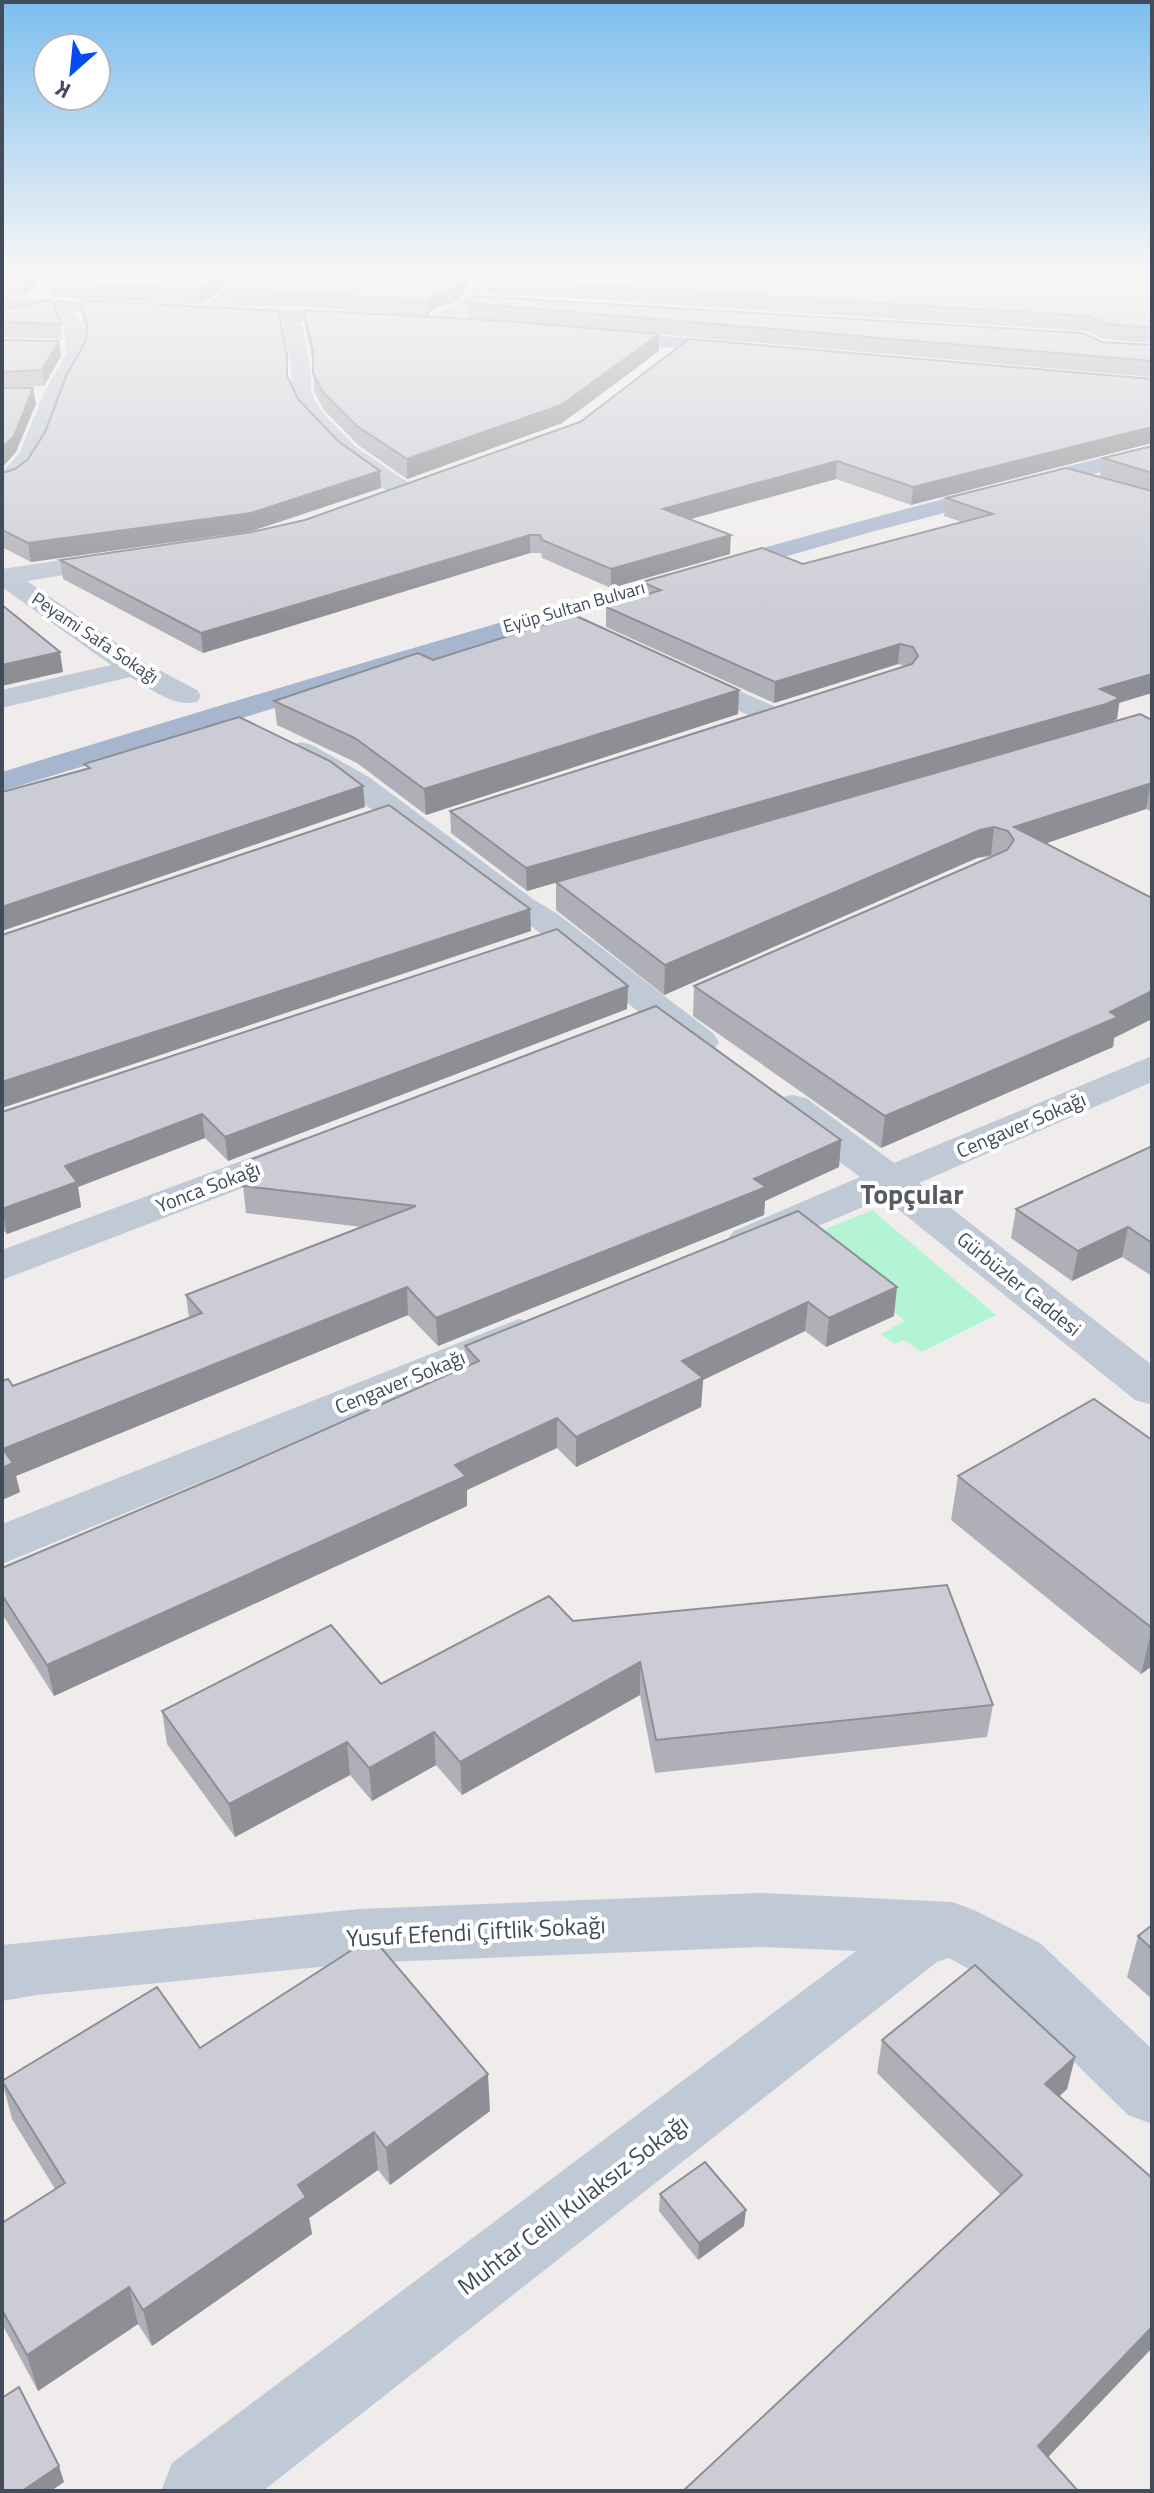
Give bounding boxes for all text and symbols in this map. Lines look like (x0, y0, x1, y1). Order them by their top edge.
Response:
north arrow (32, 32, 112, 112)
text: K (49, 72, 76, 108)
street label: Eyüp Sultan Bulvarı (500, 573, 648, 640)
street label: Peyami Safa Sokağı (26, 585, 164, 690)
street label: Cengaver Sokağı (951, 1083, 1090, 1166)
street label: Yonca Sokağı (151, 1152, 264, 1221)
district label: Topçular (860, 1172, 964, 1215)
street label: Gürbüzler Caddesi (951, 1224, 1088, 1343)
street label: Cengaver Sokağı (330, 1341, 470, 1422)
street label: Yusuf Efendi Çiftlik Sokağı (345, 1906, 606, 1956)
street label: Muhtar Celil Kulaksız Sokağı (449, 2105, 695, 2303)

